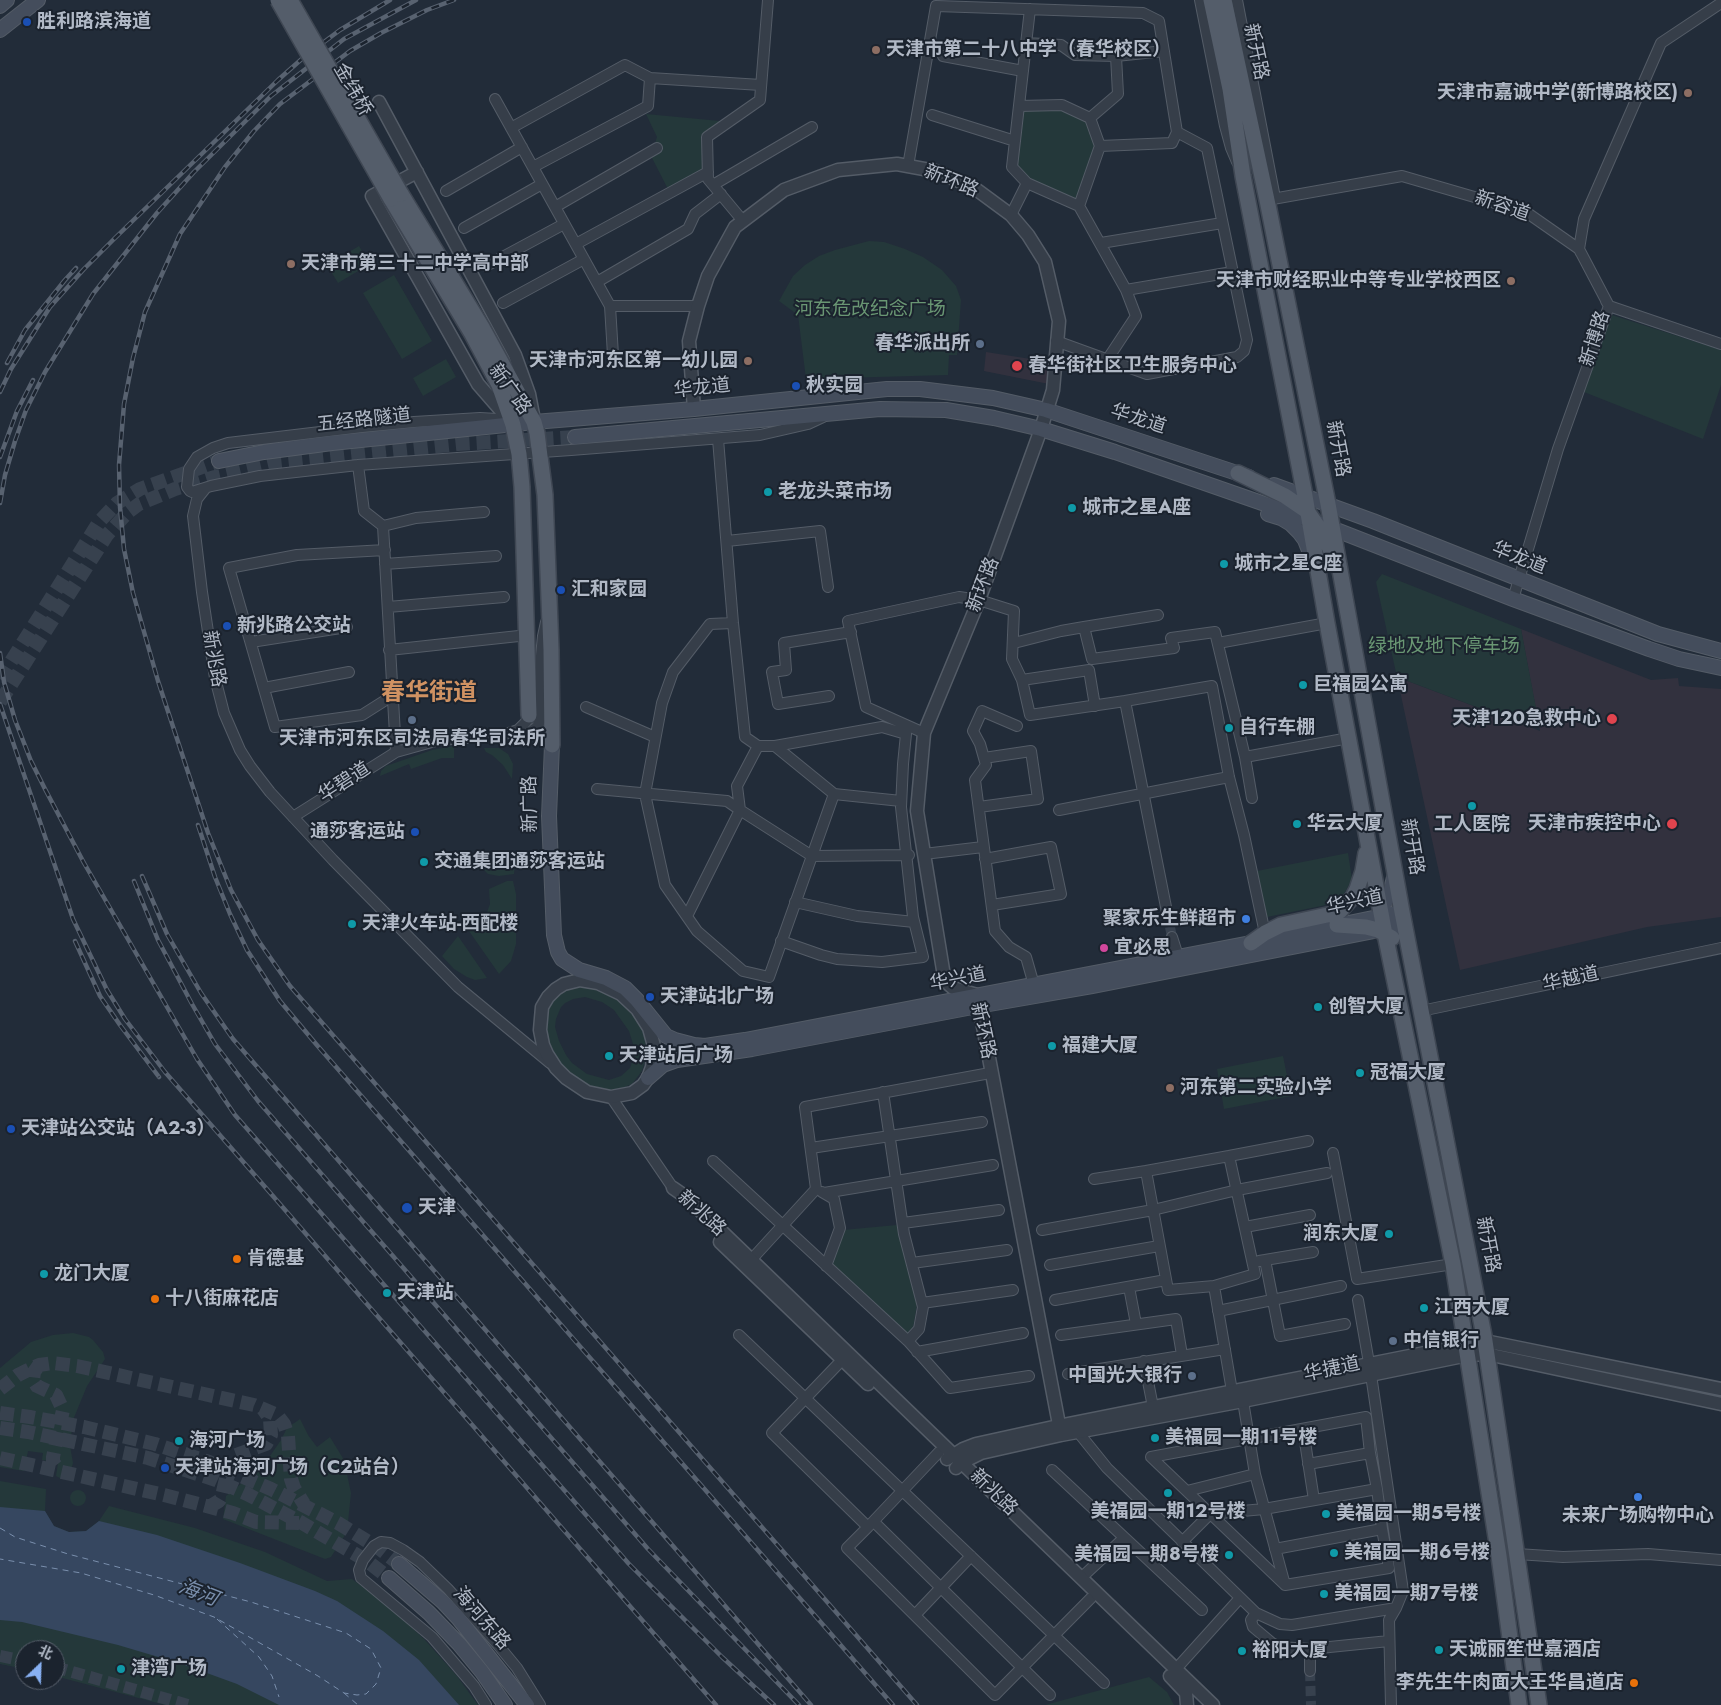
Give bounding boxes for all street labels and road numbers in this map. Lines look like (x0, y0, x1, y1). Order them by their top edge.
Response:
street label: 新开路 (1238, 22, 1272, 82)
street label: 金纬桥 (328, 60, 376, 120)
street label: 新环路 (920, 161, 982, 203)
street label: 新容道 (1471, 187, 1533, 227)
street label: 新博路 (1576, 308, 1616, 370)
street label: 新广路 (483, 360, 535, 420)
street label: 华龙道 (672, 375, 732, 403)
street label: 华龙道 (1107, 400, 1169, 440)
street label: 五经路隧道 (316, 405, 412, 437)
street label: 新开路 (1320, 419, 1354, 479)
street label: 华龙道 (1488, 538, 1550, 580)
street label: 新环路 (963, 554, 1005, 616)
street label: 新兆路 (197, 629, 229, 689)
street label: 华碧道 (315, 758, 375, 808)
street label: 新广路 (519, 775, 543, 833)
street label: 新开路 (1395, 817, 1427, 877)
street label: 华兴道 (1325, 886, 1385, 920)
street label: 华兴道 (928, 963, 988, 997)
street label: 华越道 (1541, 963, 1601, 997)
street label: 新环路 (965, 1001, 999, 1061)
street label: 新兆路 (672, 1186, 730, 1242)
street label: 新开路 (1470, 1215, 1504, 1275)
street label: 华捷道 (1302, 1353, 1362, 1387)
street label: 新兆路 (965, 1465, 1021, 1521)
street label: 海河东路 (447, 1583, 515, 1655)

